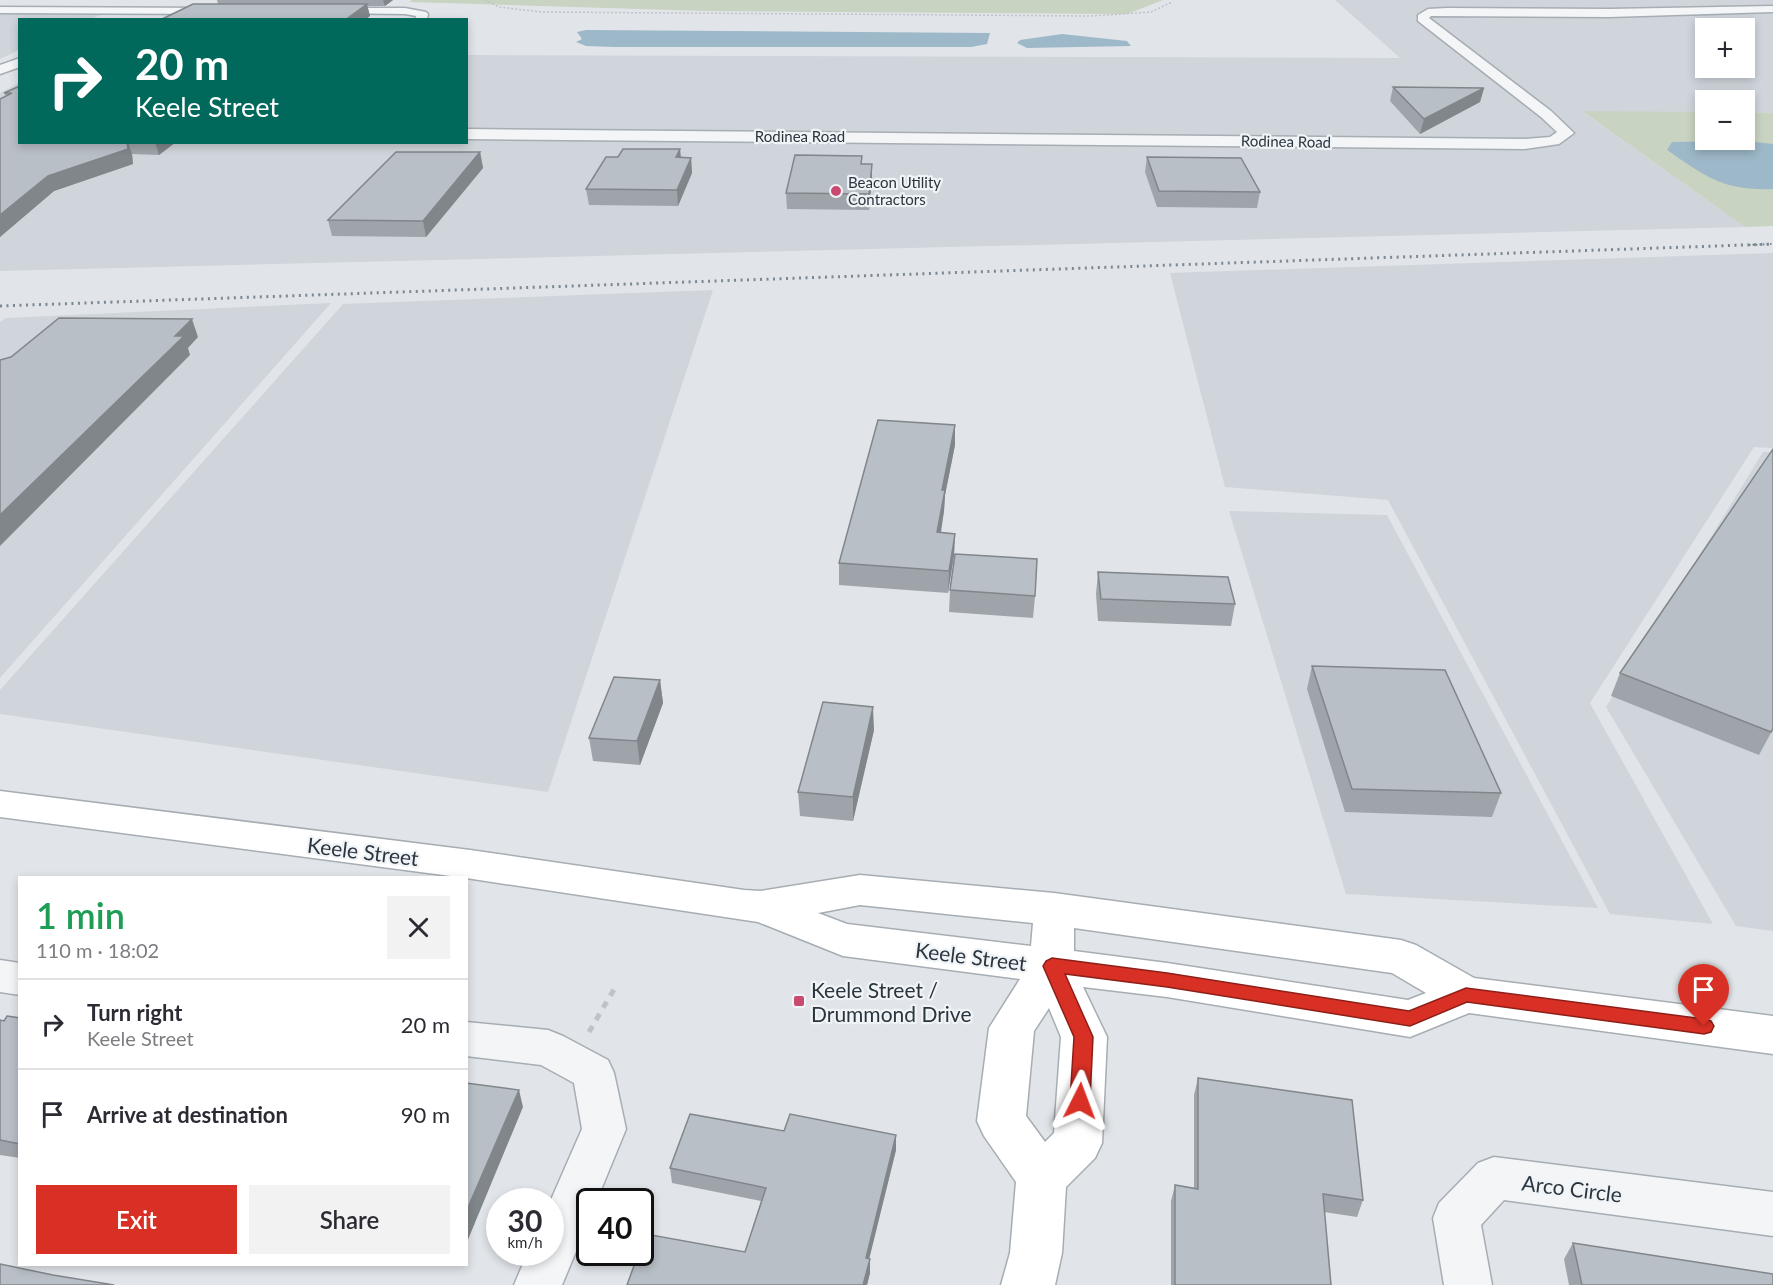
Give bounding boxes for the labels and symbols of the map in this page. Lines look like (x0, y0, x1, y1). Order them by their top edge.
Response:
street label: Rodinea Road (755, 127, 845, 145)
street label: Rodinea Road (1241, 131, 1331, 151)
place label: Beacon Utility Contractors (848, 173, 941, 208)
marker: Beacon Utility Contractors (829, 184, 843, 198)
street label: Keele Street (306, 832, 421, 870)
street label: Keele Street (914, 937, 1029, 975)
pin (1678, 964, 1729, 1026)
place label: Keele Street / Drummond Drive (811, 977, 971, 1026)
marker: Keele Street / Drummond Drive (792, 994, 806, 1008)
position arrow (1048, 1069, 1112, 1133)
street label: Arco Circle (1520, 1169, 1624, 1207)
speed limit sign: 40 (576, 1188, 654, 1266)

